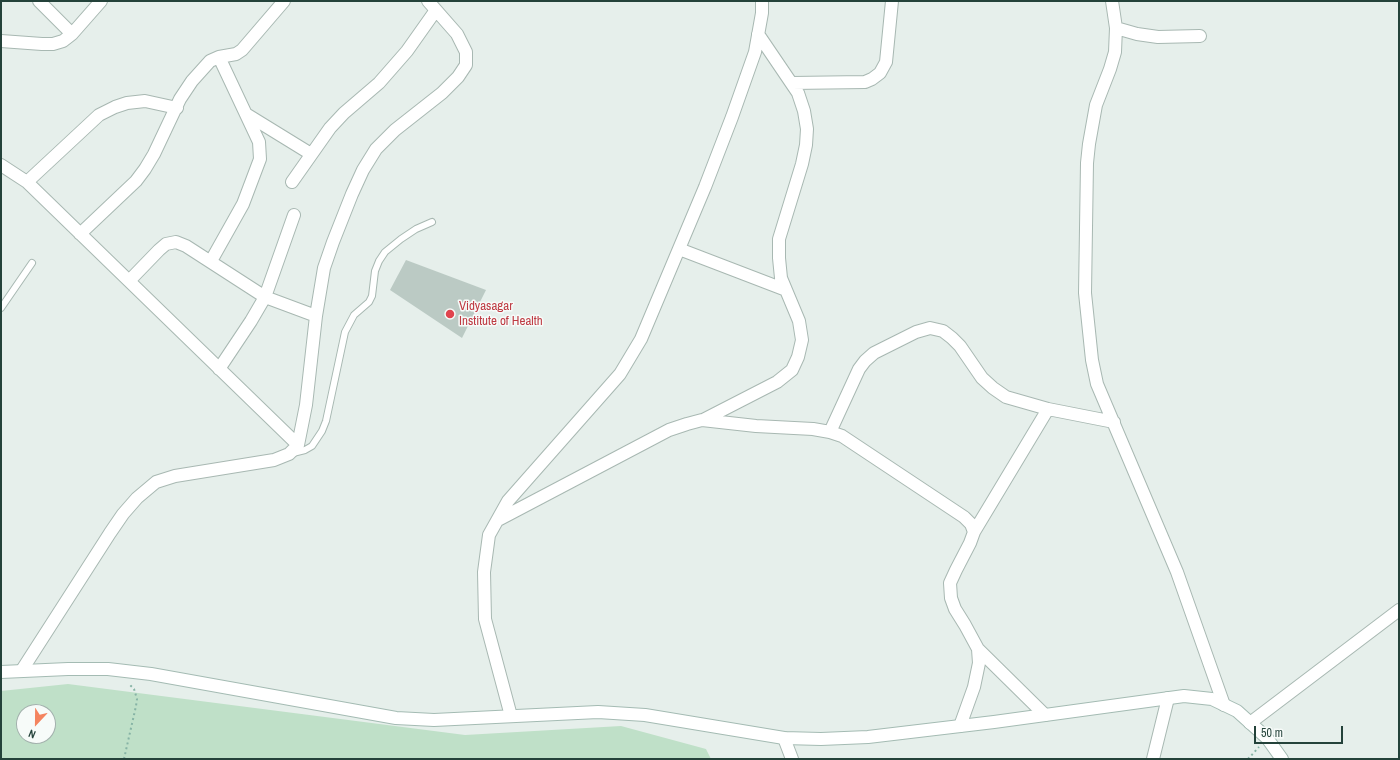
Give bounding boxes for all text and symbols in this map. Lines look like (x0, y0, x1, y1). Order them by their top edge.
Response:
place label: Vidyasagar Institute of Health (459, 299, 543, 330)
marker: Vidyasagar Institute of Health (444, 308, 456, 320)
north arrow (16, 704, 56, 744)
scale bar (1256, 718, 1345, 744)
text: 50 m (1261, 725, 1283, 741)
text: N (26, 726, 38, 742)

